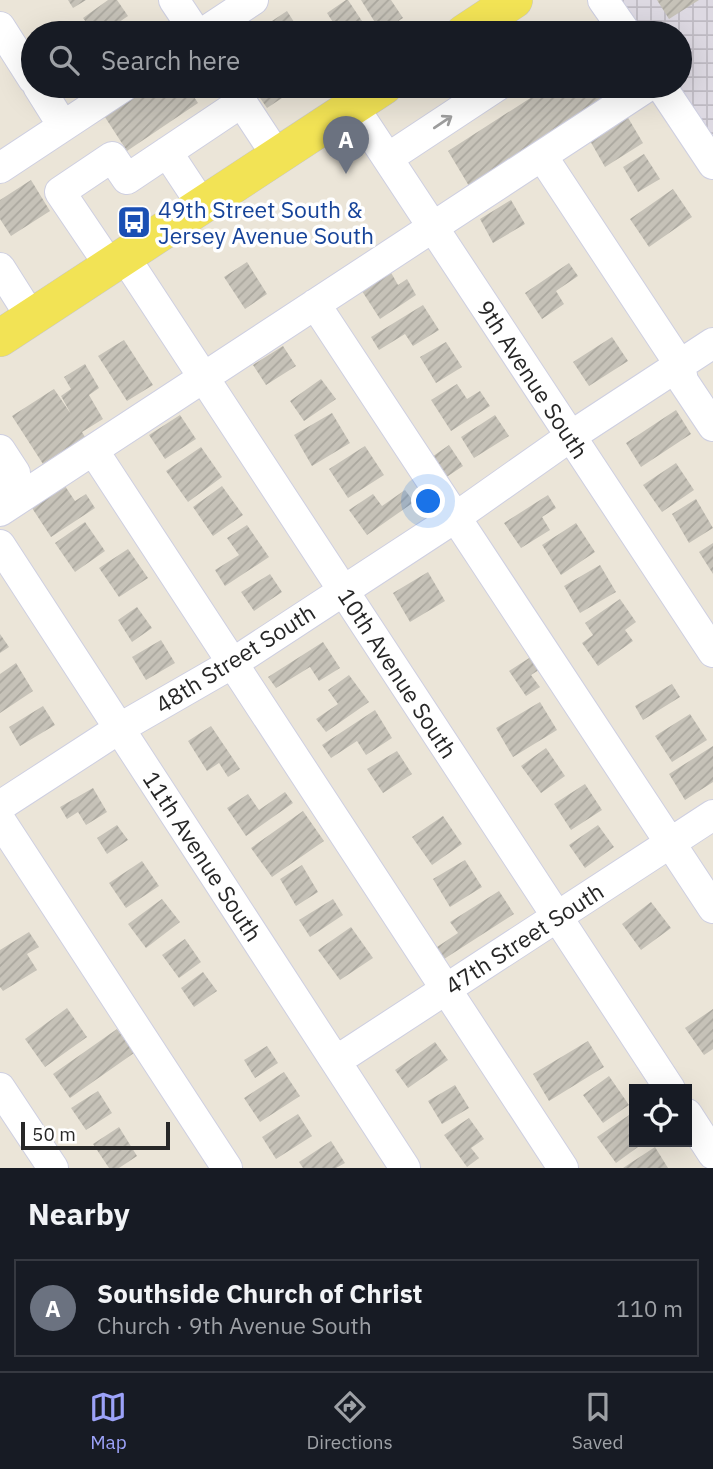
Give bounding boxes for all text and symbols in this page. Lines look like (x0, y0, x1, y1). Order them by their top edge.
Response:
search box (21, 21, 692, 98)
icon: search (45, 41, 83, 79)
text: Search here (101, 43, 240, 77)
one-way arrow (432, 115, 452, 129)
pin: A (323, 116, 369, 174)
place label: 49th Street South & Jersey Avenue South (158, 194, 374, 250)
bus stop icon: 49th Street South & Jersey Avenue South (115, 203, 153, 241)
street label: 9th Avenue South (471, 294, 595, 464)
your location (411, 484, 445, 518)
street label: 10th Avenue South (332, 582, 464, 764)
street label: 48th Street South (149, 597, 321, 719)
street label: 11th Avenue South (137, 765, 269, 947)
street label: 47th Street South (439, 876, 609, 1000)
map controls (629, 1084, 692, 1147)
button: locate (629, 1084, 692, 1147)
scale bar (21, 1119, 170, 1151)
text: 50 m (32, 1122, 76, 1146)
text: Nearby (28, 1194, 130, 1233)
text: Southside Church of Christ (97, 1276, 423, 1310)
text: A (45, 1293, 61, 1323)
text: 110 m (616, 1293, 683, 1323)
text: Church · 9th Avenue South (97, 1310, 372, 1340)
tab: Map (89, 1388, 127, 1454)
tab: Directions (306, 1388, 393, 1454)
tab: Saved (572, 1388, 624, 1454)

